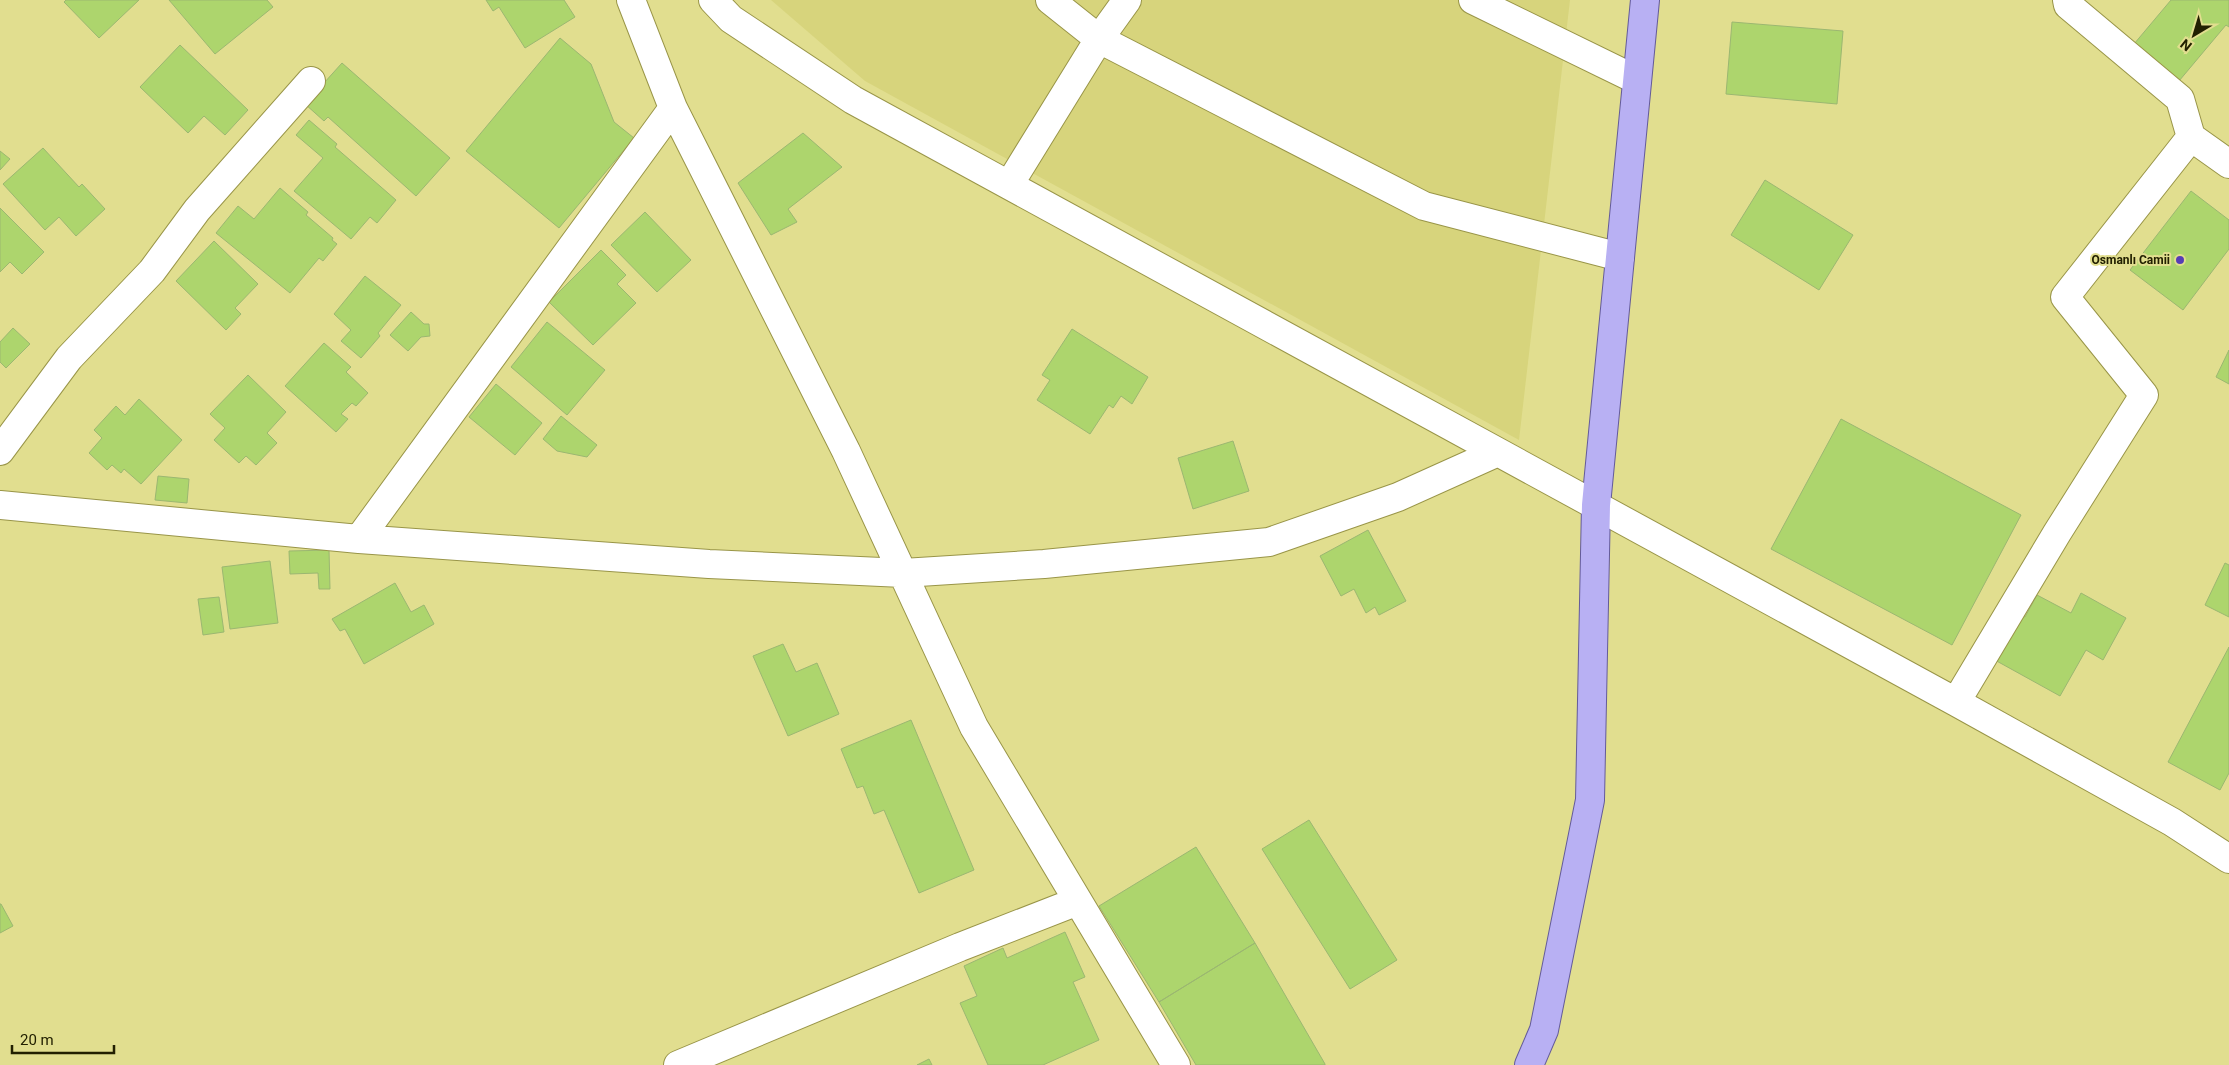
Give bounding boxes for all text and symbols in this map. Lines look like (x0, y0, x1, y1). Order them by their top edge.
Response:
north arrow (2169, 10, 2219, 60)
text: N (2177, 36, 2195, 55)
place label: Osmanlı Camii (2092, 253, 2170, 267)
marker: Osmanlı Camii (2174, 254, 2186, 266)
scale bar (12, 1022, 115, 1054)
text: 20 m (20, 1031, 54, 1049)

